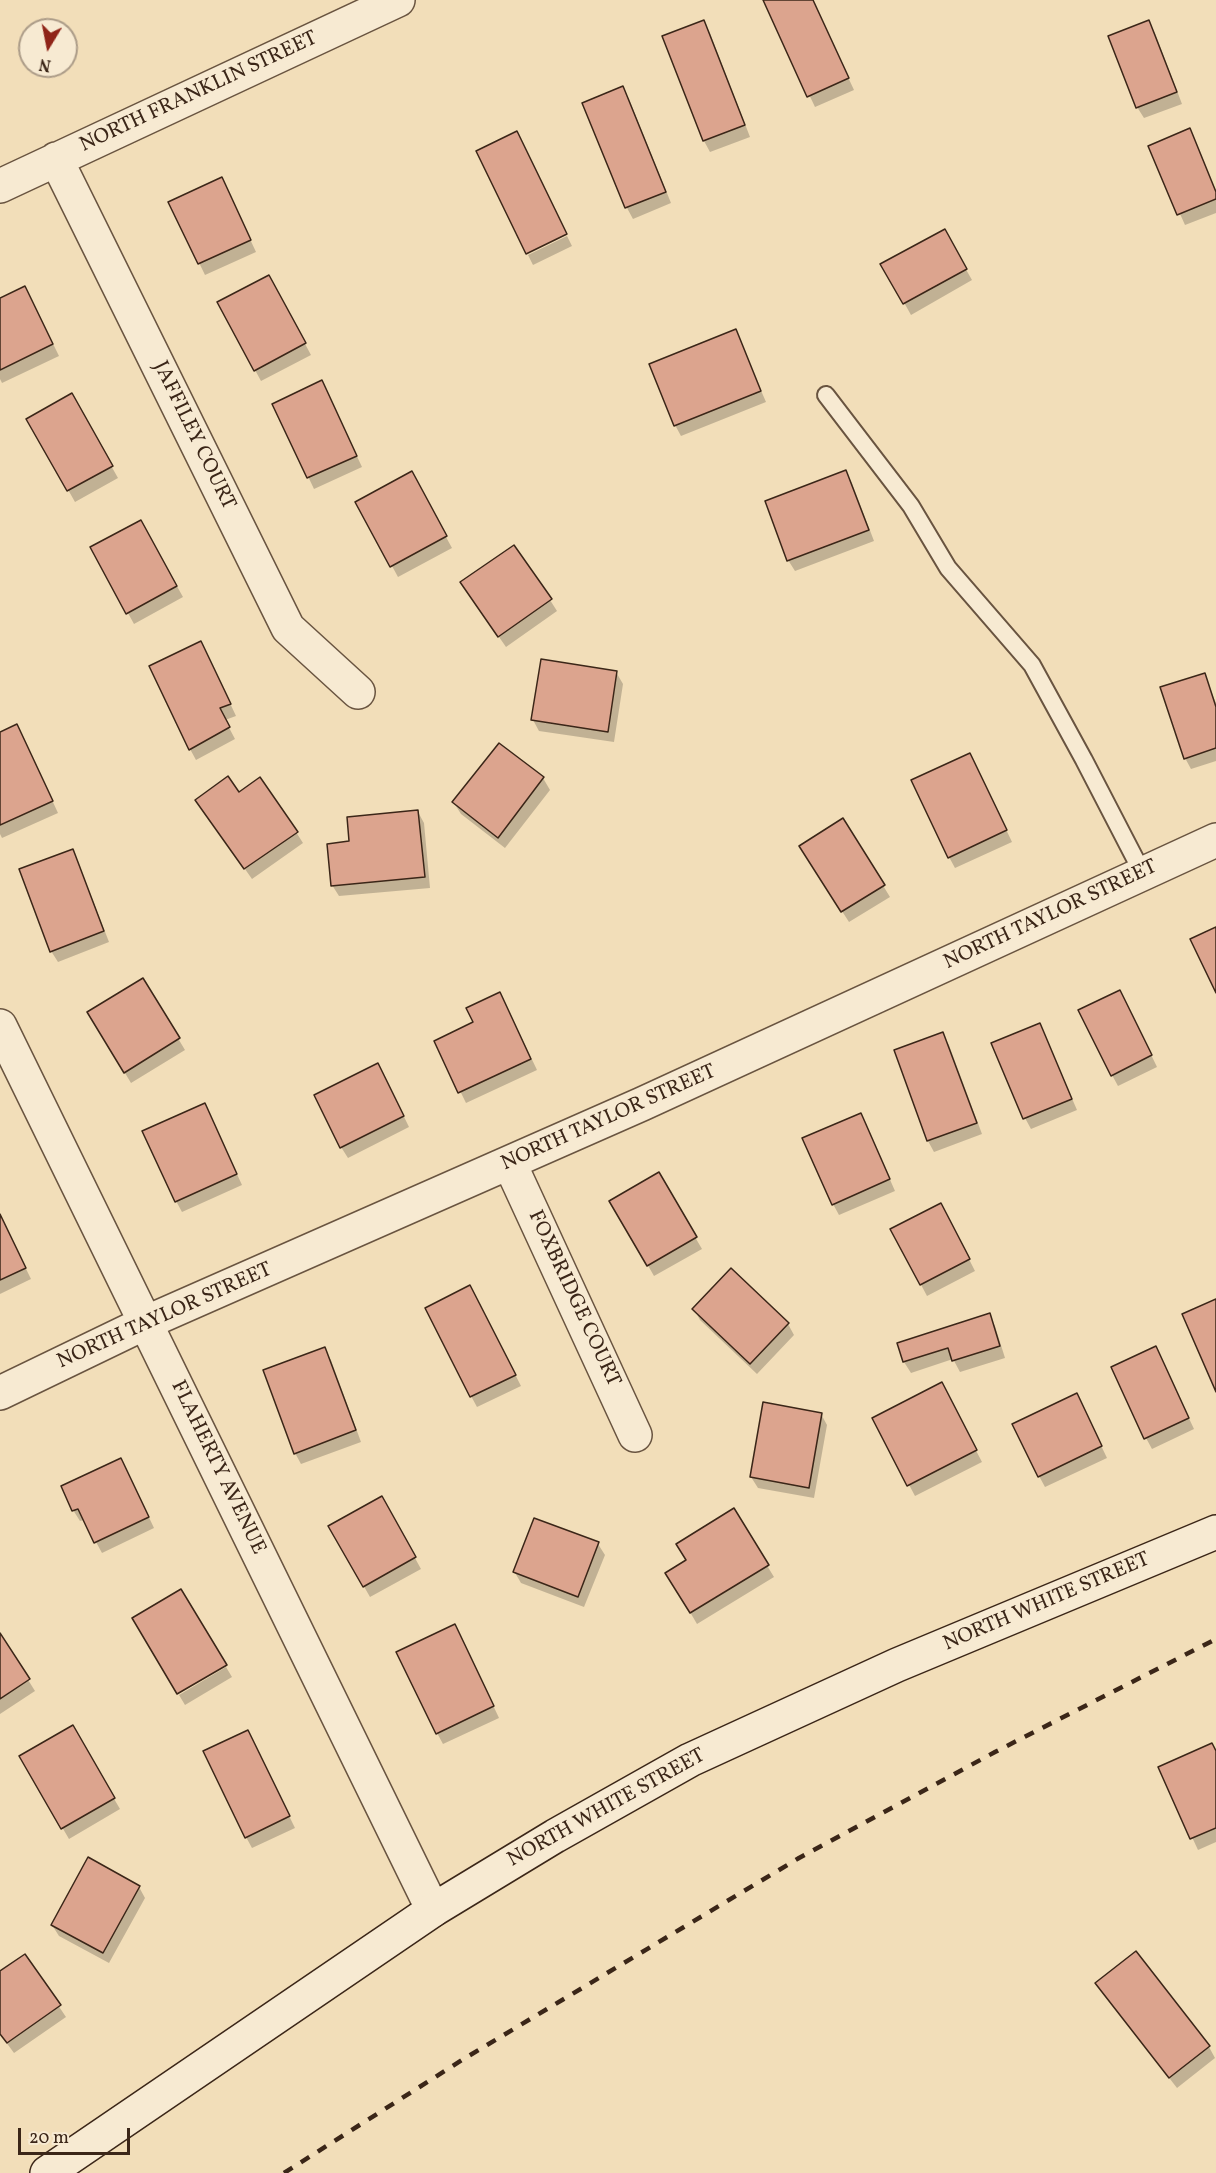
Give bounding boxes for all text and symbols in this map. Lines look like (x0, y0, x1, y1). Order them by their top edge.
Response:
north arrow (18, 18, 78, 78)
street label: NORTH FRANKLIN STREET (76, 27, 322, 159)
text: N (38, 52, 53, 76)
street label: JAFFILEY COURT (146, 358, 240, 514)
street label: NORTH TAYLOR STREET (940, 855, 1162, 977)
street label: NORTH TAYLOR STREET (498, 1060, 720, 1178)
street label: FOXBRIDGE COURT (521, 1207, 625, 1391)
street label: NORTH TAYLOR STREET (54, 1258, 276, 1376)
street label: FLAHERTY AVENUE (164, 1377, 270, 1559)
street label: NORTH WHITE STREET (940, 1548, 1154, 1658)
street label: NORTH WHITE STREET (504, 1744, 710, 1874)
scale bar (21, 2116, 134, 2154)
text: 20 m (29, 2126, 69, 2151)

